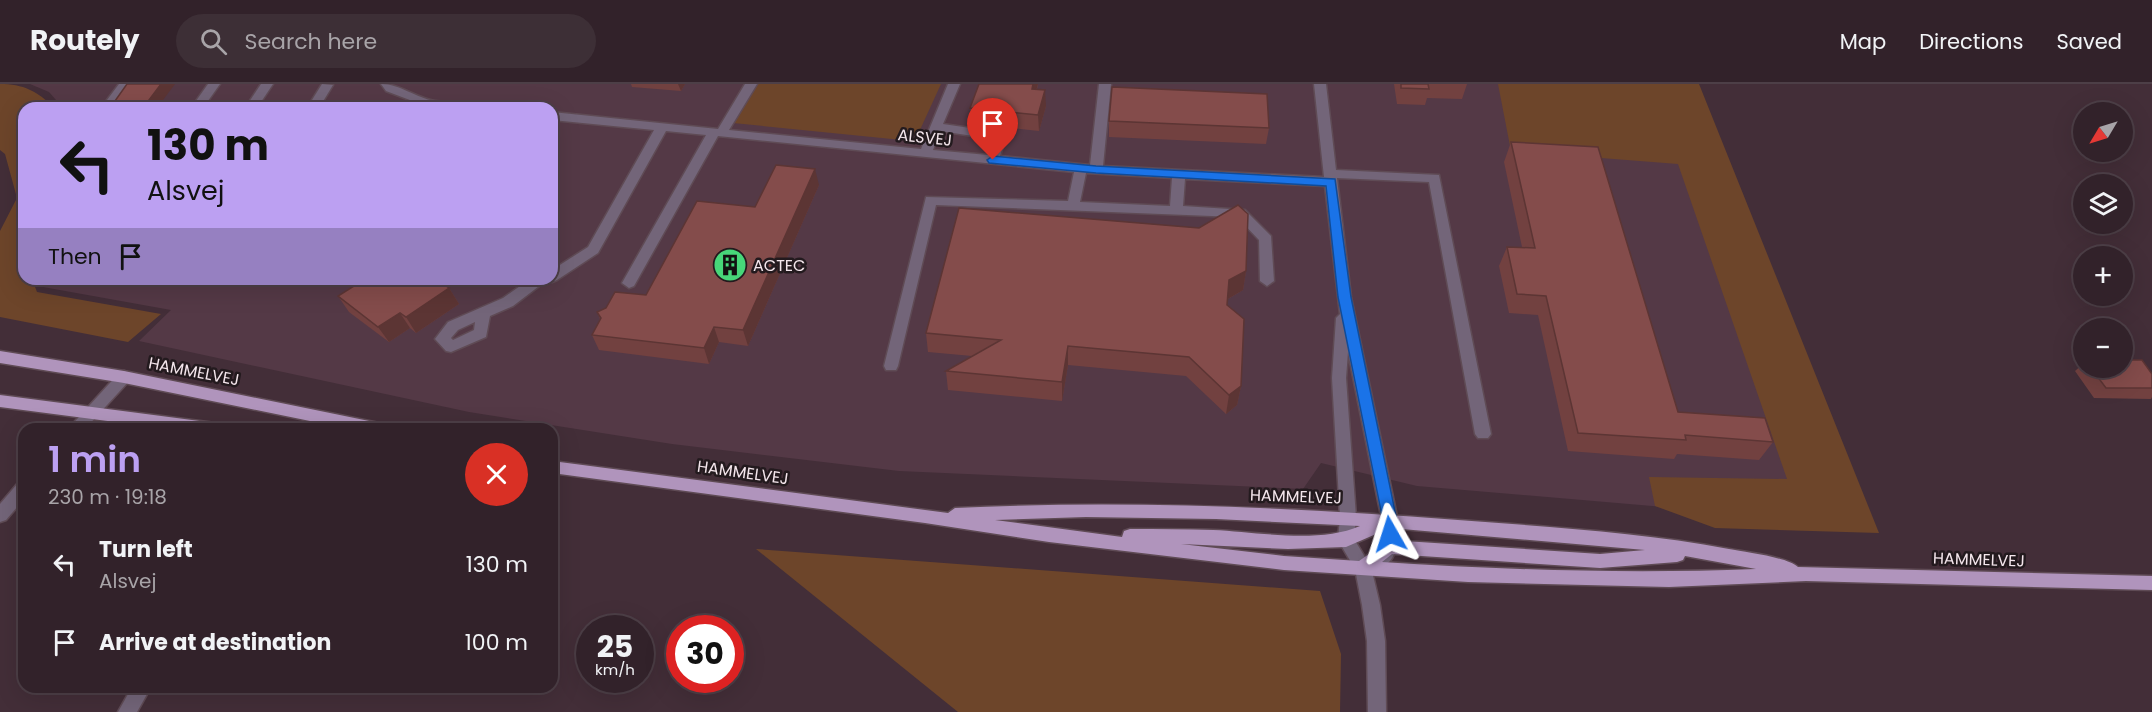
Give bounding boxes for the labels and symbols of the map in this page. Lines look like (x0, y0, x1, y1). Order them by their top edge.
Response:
pin (967, 98, 1018, 160)
north arrow (2073, 102, 2133, 162)
street label: ALSVEJ (897, 123, 953, 152)
building icon: ACTEC (712, 247, 748, 283)
place label: ACTEC (753, 254, 805, 277)
street label: HAMMELVEJ (147, 351, 241, 392)
street label: HAMMELVEJ (696, 455, 790, 490)
street label: HAMMELVEJ (1250, 483, 1342, 510)
position arrow (1358, 502, 1422, 566)
street label: HAMMELVEJ (1933, 546, 2025, 573)
speed limit sign: 30 (666, 615, 744, 693)

